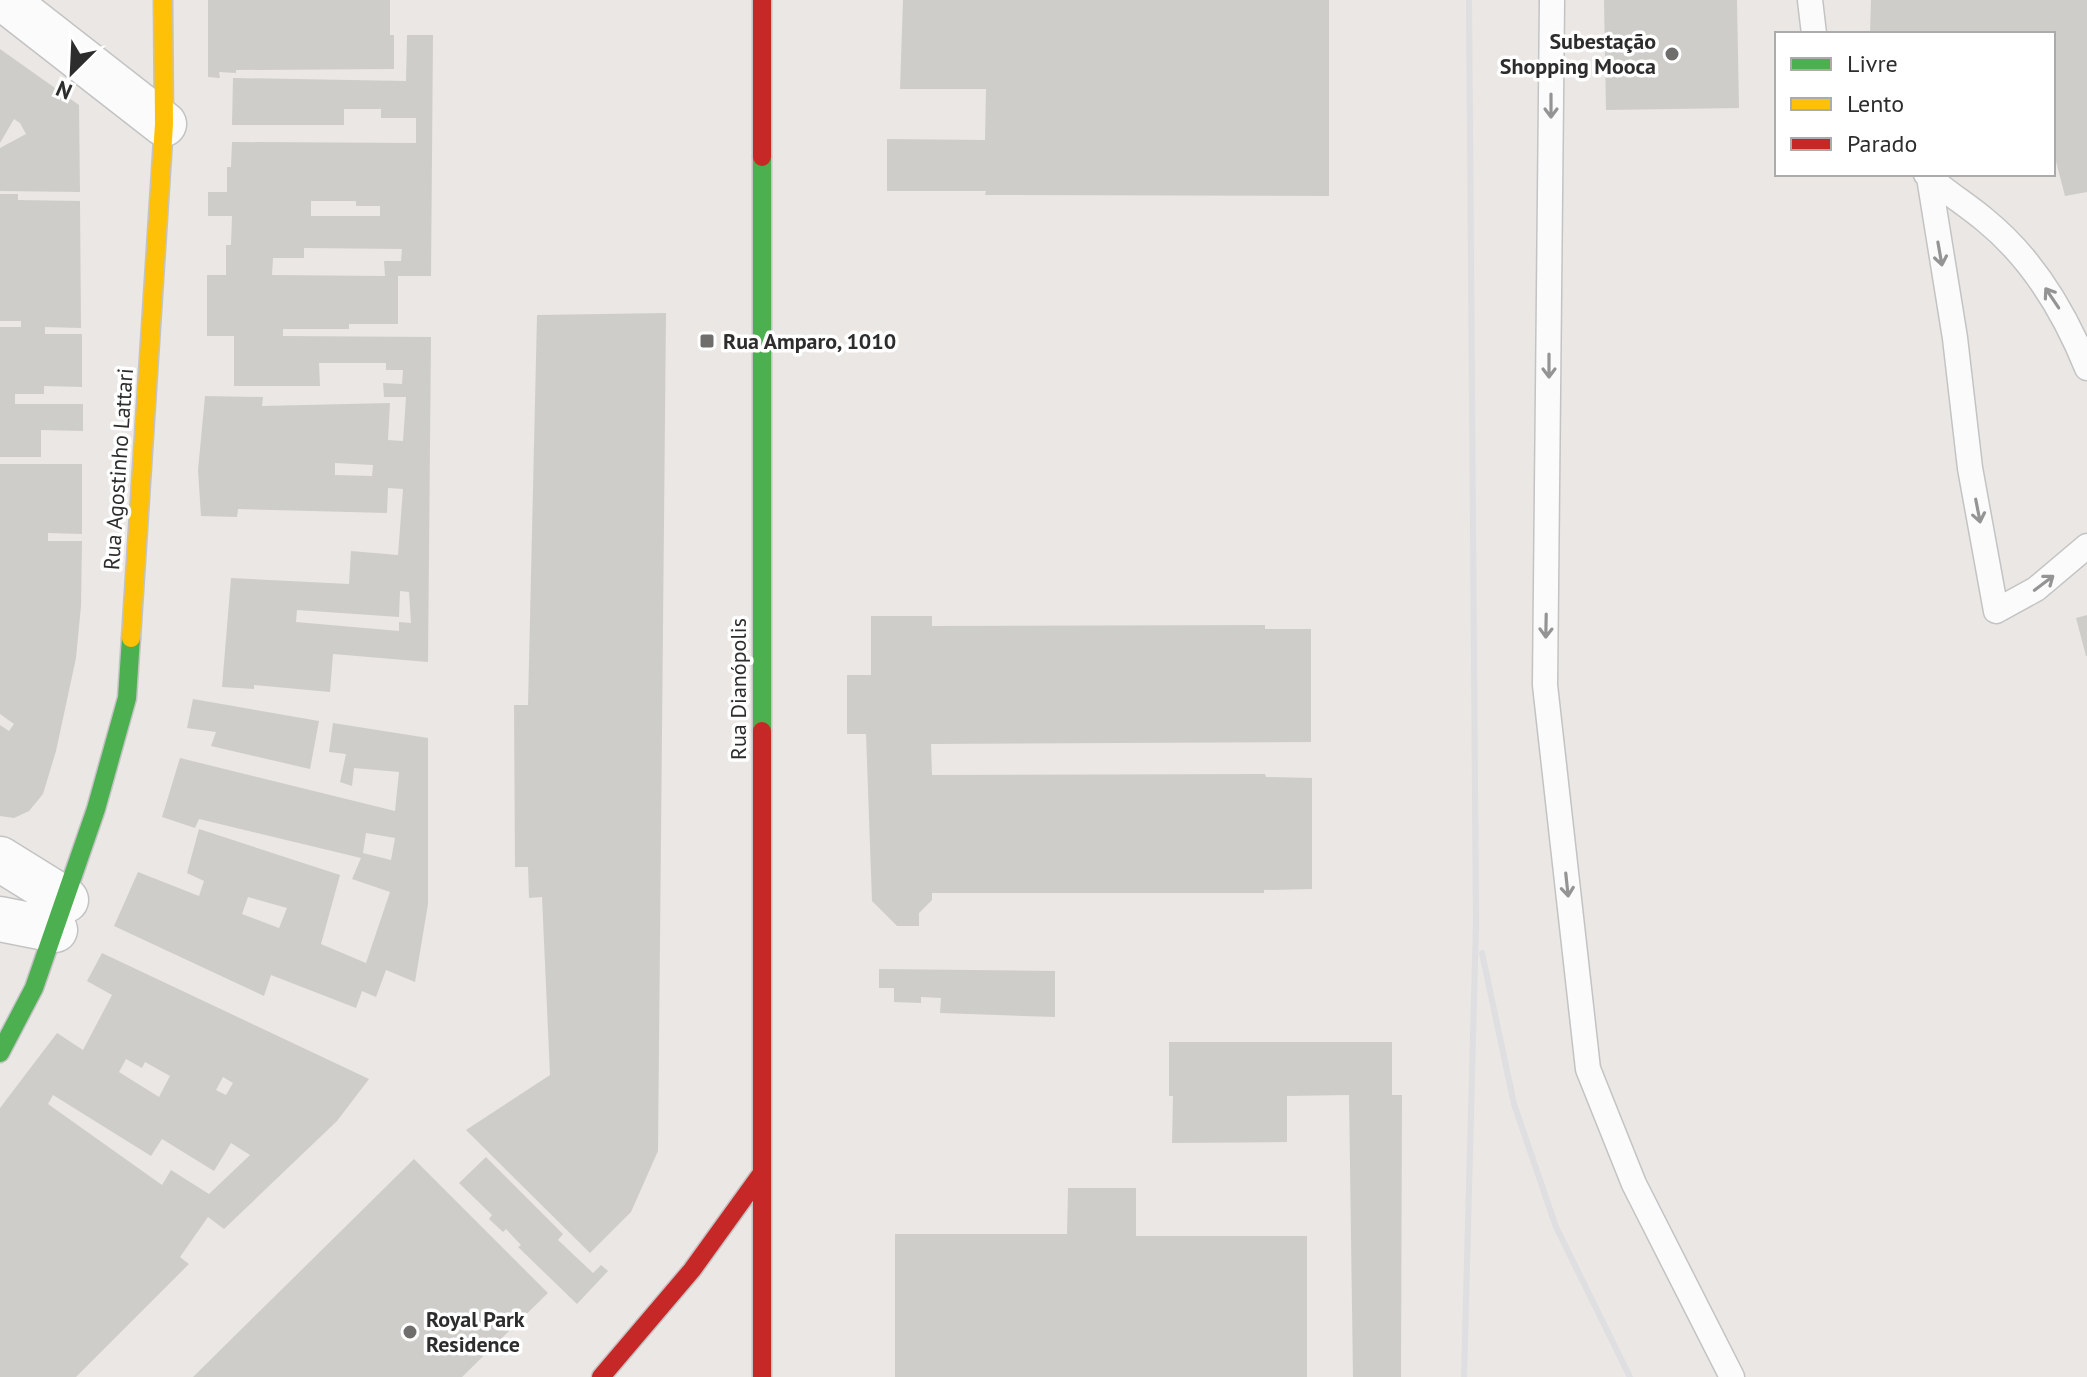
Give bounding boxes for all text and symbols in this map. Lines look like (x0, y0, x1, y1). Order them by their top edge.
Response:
place label: Subestação Shopping Mooca (1500, 27, 1656, 80)
north arrow (32, 32, 112, 112)
legend (1775, 32, 2055, 176)
marker: Subestação Shopping Mooca (1663, 45, 1681, 63)
text: Livre (1847, 48, 1898, 79)
text: N (52, 75, 76, 106)
text: Lento (1847, 88, 1904, 119)
one-way arrow (1543, 92, 1559, 119)
text: Parado (1847, 128, 1917, 159)
one-way arrow (1934, 241, 1949, 266)
one-way arrow (2044, 287, 2060, 310)
place label: Rua Amparo, 1010 (723, 327, 896, 355)
marker: Rua Amparo, 1010 (698, 332, 716, 350)
one-way arrow (1541, 352, 1557, 379)
street label: Rua Agostinho Lattari (97, 367, 139, 571)
one-way arrow (1971, 498, 1986, 524)
one-way arrow (2033, 574, 2054, 591)
one-way arrow (1538, 612, 1554, 639)
street label: Rua Dianópolis (724, 618, 752, 760)
one-way arrow (1559, 871, 1574, 898)
place label: Royal Park Residence (426, 1305, 525, 1358)
marker: Royal Park Residence (401, 1323, 419, 1341)

